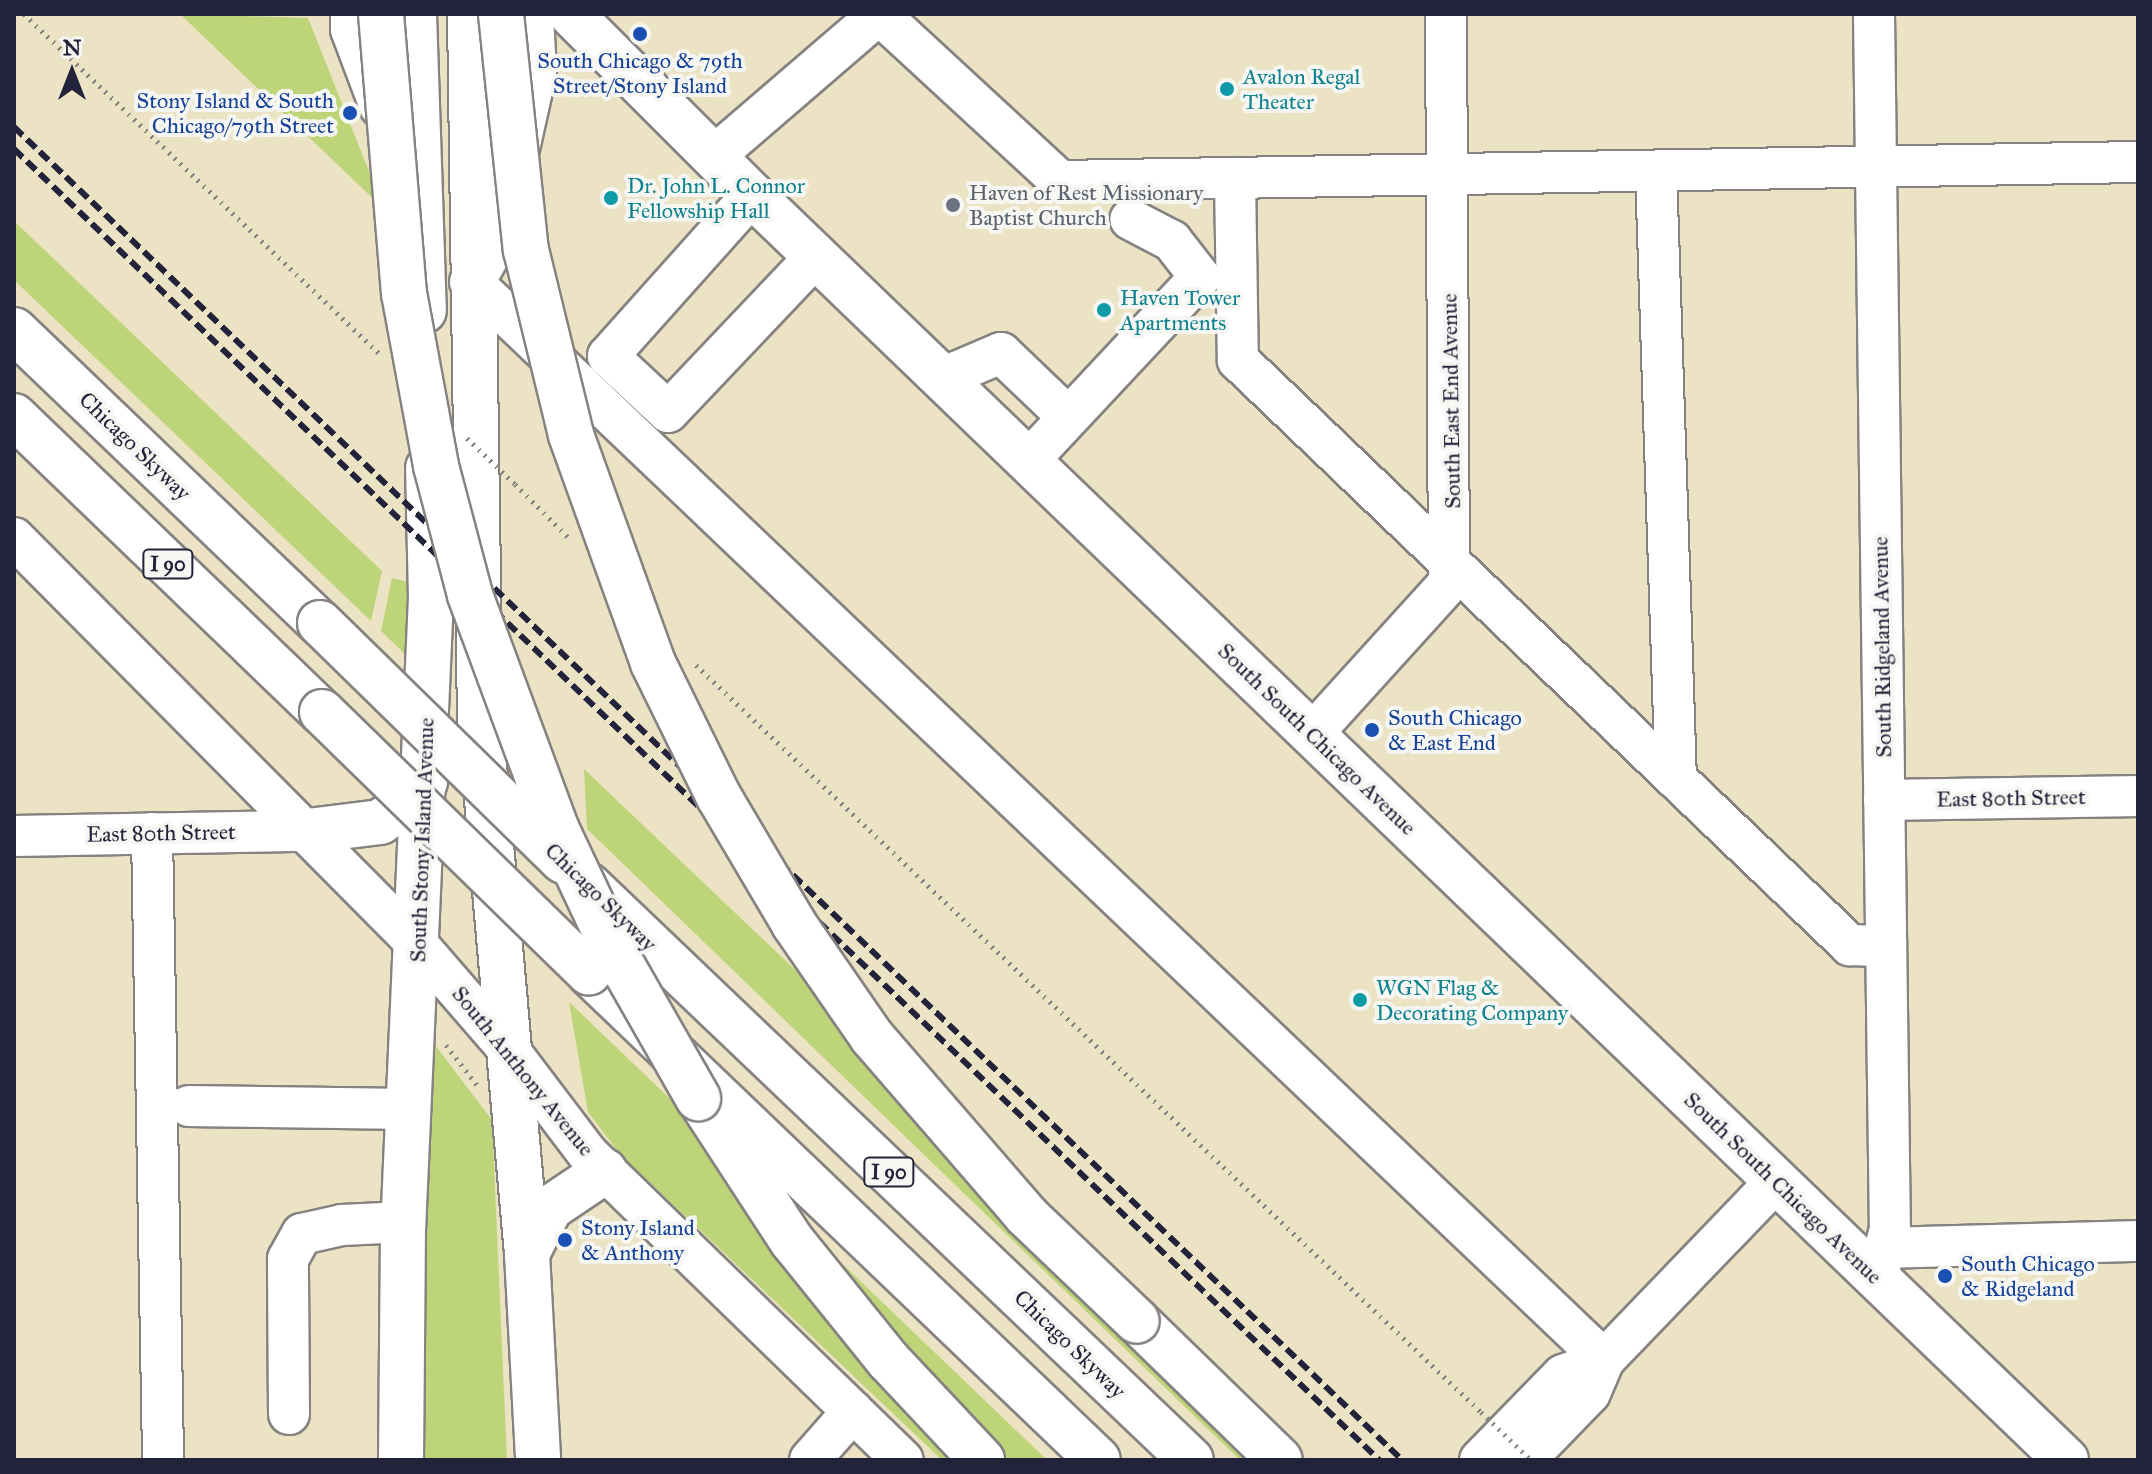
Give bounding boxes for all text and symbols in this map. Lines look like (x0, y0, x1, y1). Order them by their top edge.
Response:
marker: South Chicago & 79th Street/Stony Island (631, 25, 649, 43)
north arrow (32, 32, 112, 112)
text: N (63, 34, 81, 61)
place label: South Chicago & 79th Street/Stony Island (537, 47, 743, 98)
place label: Avalon Regal Theater (1243, 63, 1360, 114)
marker: Avalon Regal Theater (1218, 80, 1236, 98)
place label: Stony Island & South Chicago/79th Street (137, 87, 334, 138)
marker: Stony Island & South Chicago/79th Street (341, 104, 359, 122)
place label: Dr. John L. Connor Fellowship Hall (627, 172, 805, 224)
place label: Haven of Rest Missionary Baptist Church (969, 179, 1203, 230)
marker: Dr. John L. Connor Fellowship Hall (602, 189, 620, 207)
marker: Haven of Rest Missionary Baptist Church (944, 196, 962, 214)
place label: Haven Tower Apartments (1120, 284, 1240, 336)
street label: South East End Avenue (1436, 293, 1466, 509)
marker: Haven Tower Apartments (1095, 301, 1113, 319)
street label: Chicago Skyway (74, 386, 196, 506)
street label: South Ridgeland Avenue (1867, 536, 1897, 758)
road number: I 90 (142, 548, 194, 580)
street label: South South Chicago Avenue (1213, 638, 1421, 840)
place label: South Chicago & East End (1388, 704, 1522, 756)
street label: South Stony Island Avenue (405, 717, 439, 963)
marker: South Chicago & East End (1363, 721, 1381, 739)
street label: East 80th Street (1936, 783, 2086, 813)
street label: East 80th Street (86, 818, 236, 848)
street label: Chicago Skyway (540, 837, 662, 957)
place label: WGN Flag & Decorating Company (1376, 974, 1568, 1026)
street label: South Anthony Avenue (446, 981, 600, 1161)
marker: WGN Flag & Decorating Company (1351, 991, 1369, 1009)
street label: South South Chicago Avenue (1679, 1087, 1887, 1289)
road number: I 90 (863, 1156, 915, 1188)
place label: Stony Island & Anthony (581, 1214, 695, 1266)
marker: Stony Island & Anthony (556, 1231, 574, 1249)
place label: South Chicago & Ridgeland (1961, 1250, 2095, 1302)
marker: South Chicago & Ridgeland (1936, 1267, 1954, 1285)
street label: Chicago Skyway (1009, 1284, 1131, 1404)

